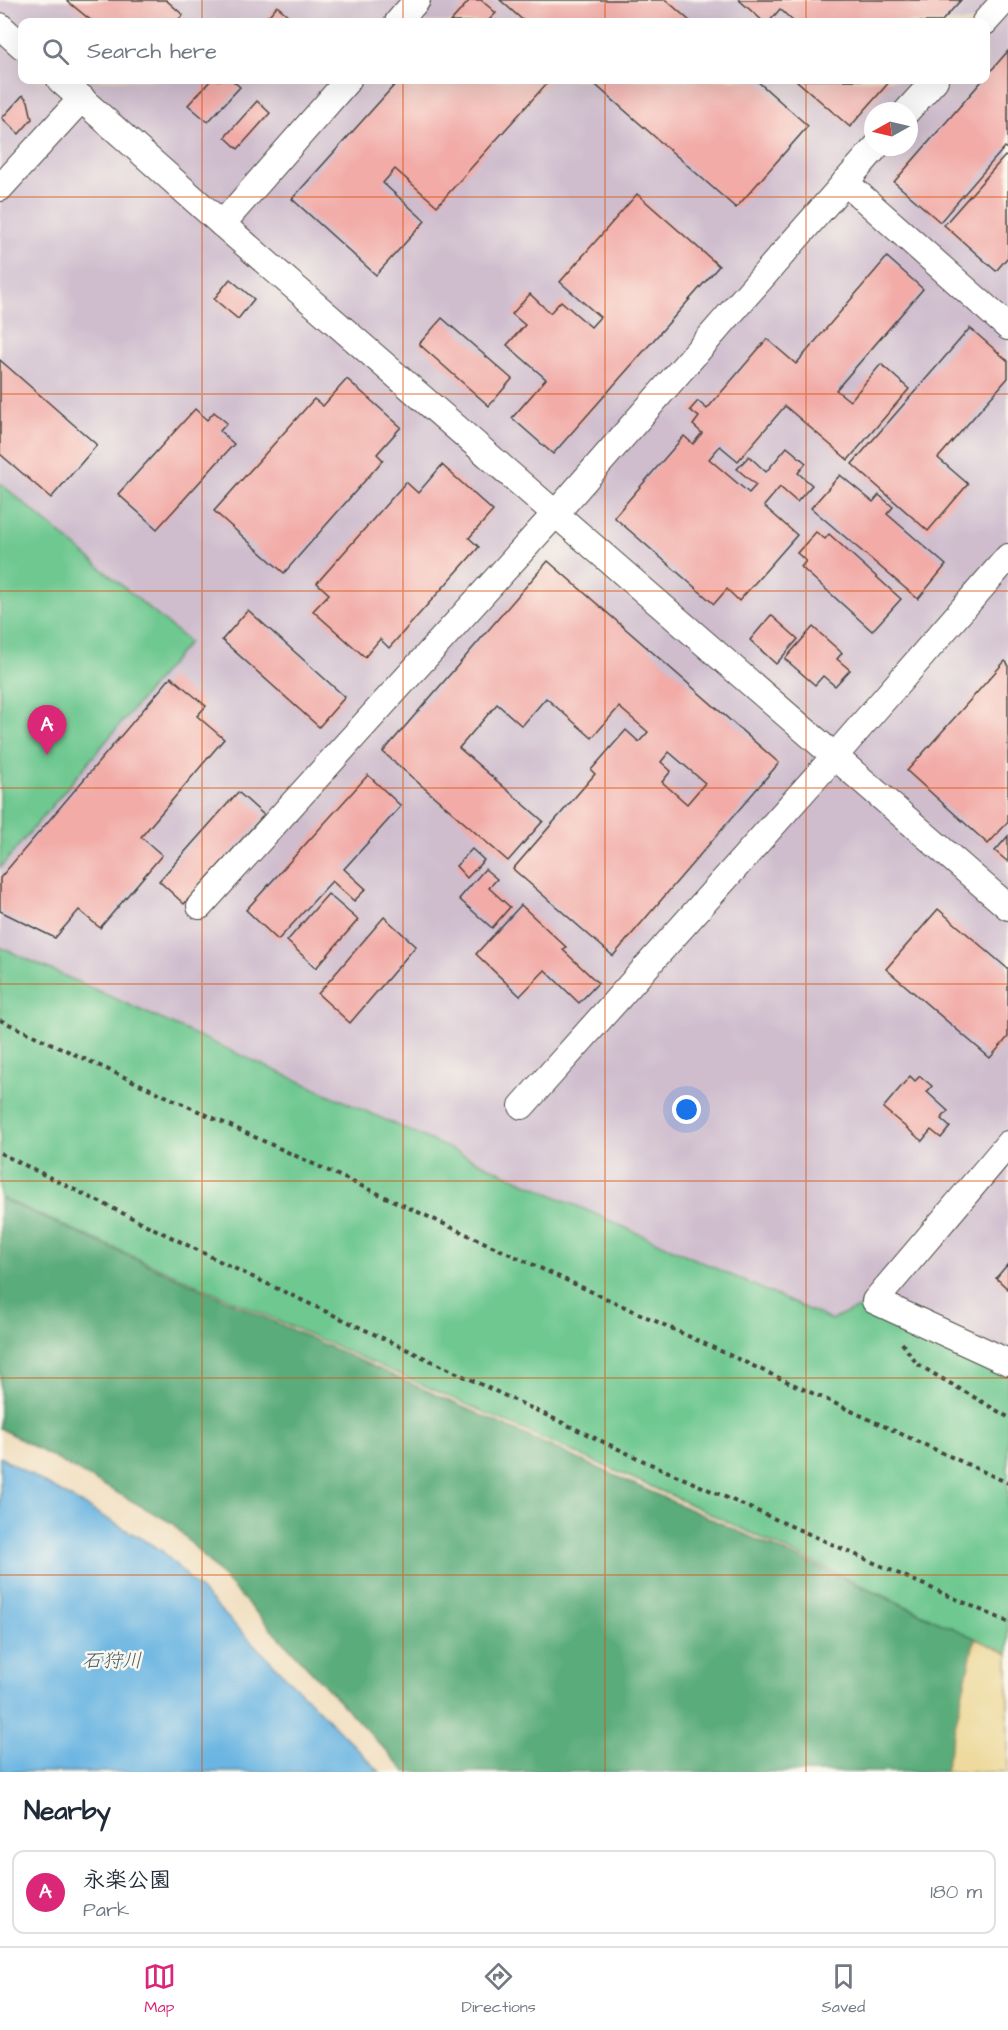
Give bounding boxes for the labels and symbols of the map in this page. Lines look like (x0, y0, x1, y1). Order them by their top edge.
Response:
north arrow (864, 102, 918, 156)
pin: A (28, 706, 66, 755)
your location (672, 1095, 701, 1124)
water label: 石狩川 (82, 1647, 142, 1675)

